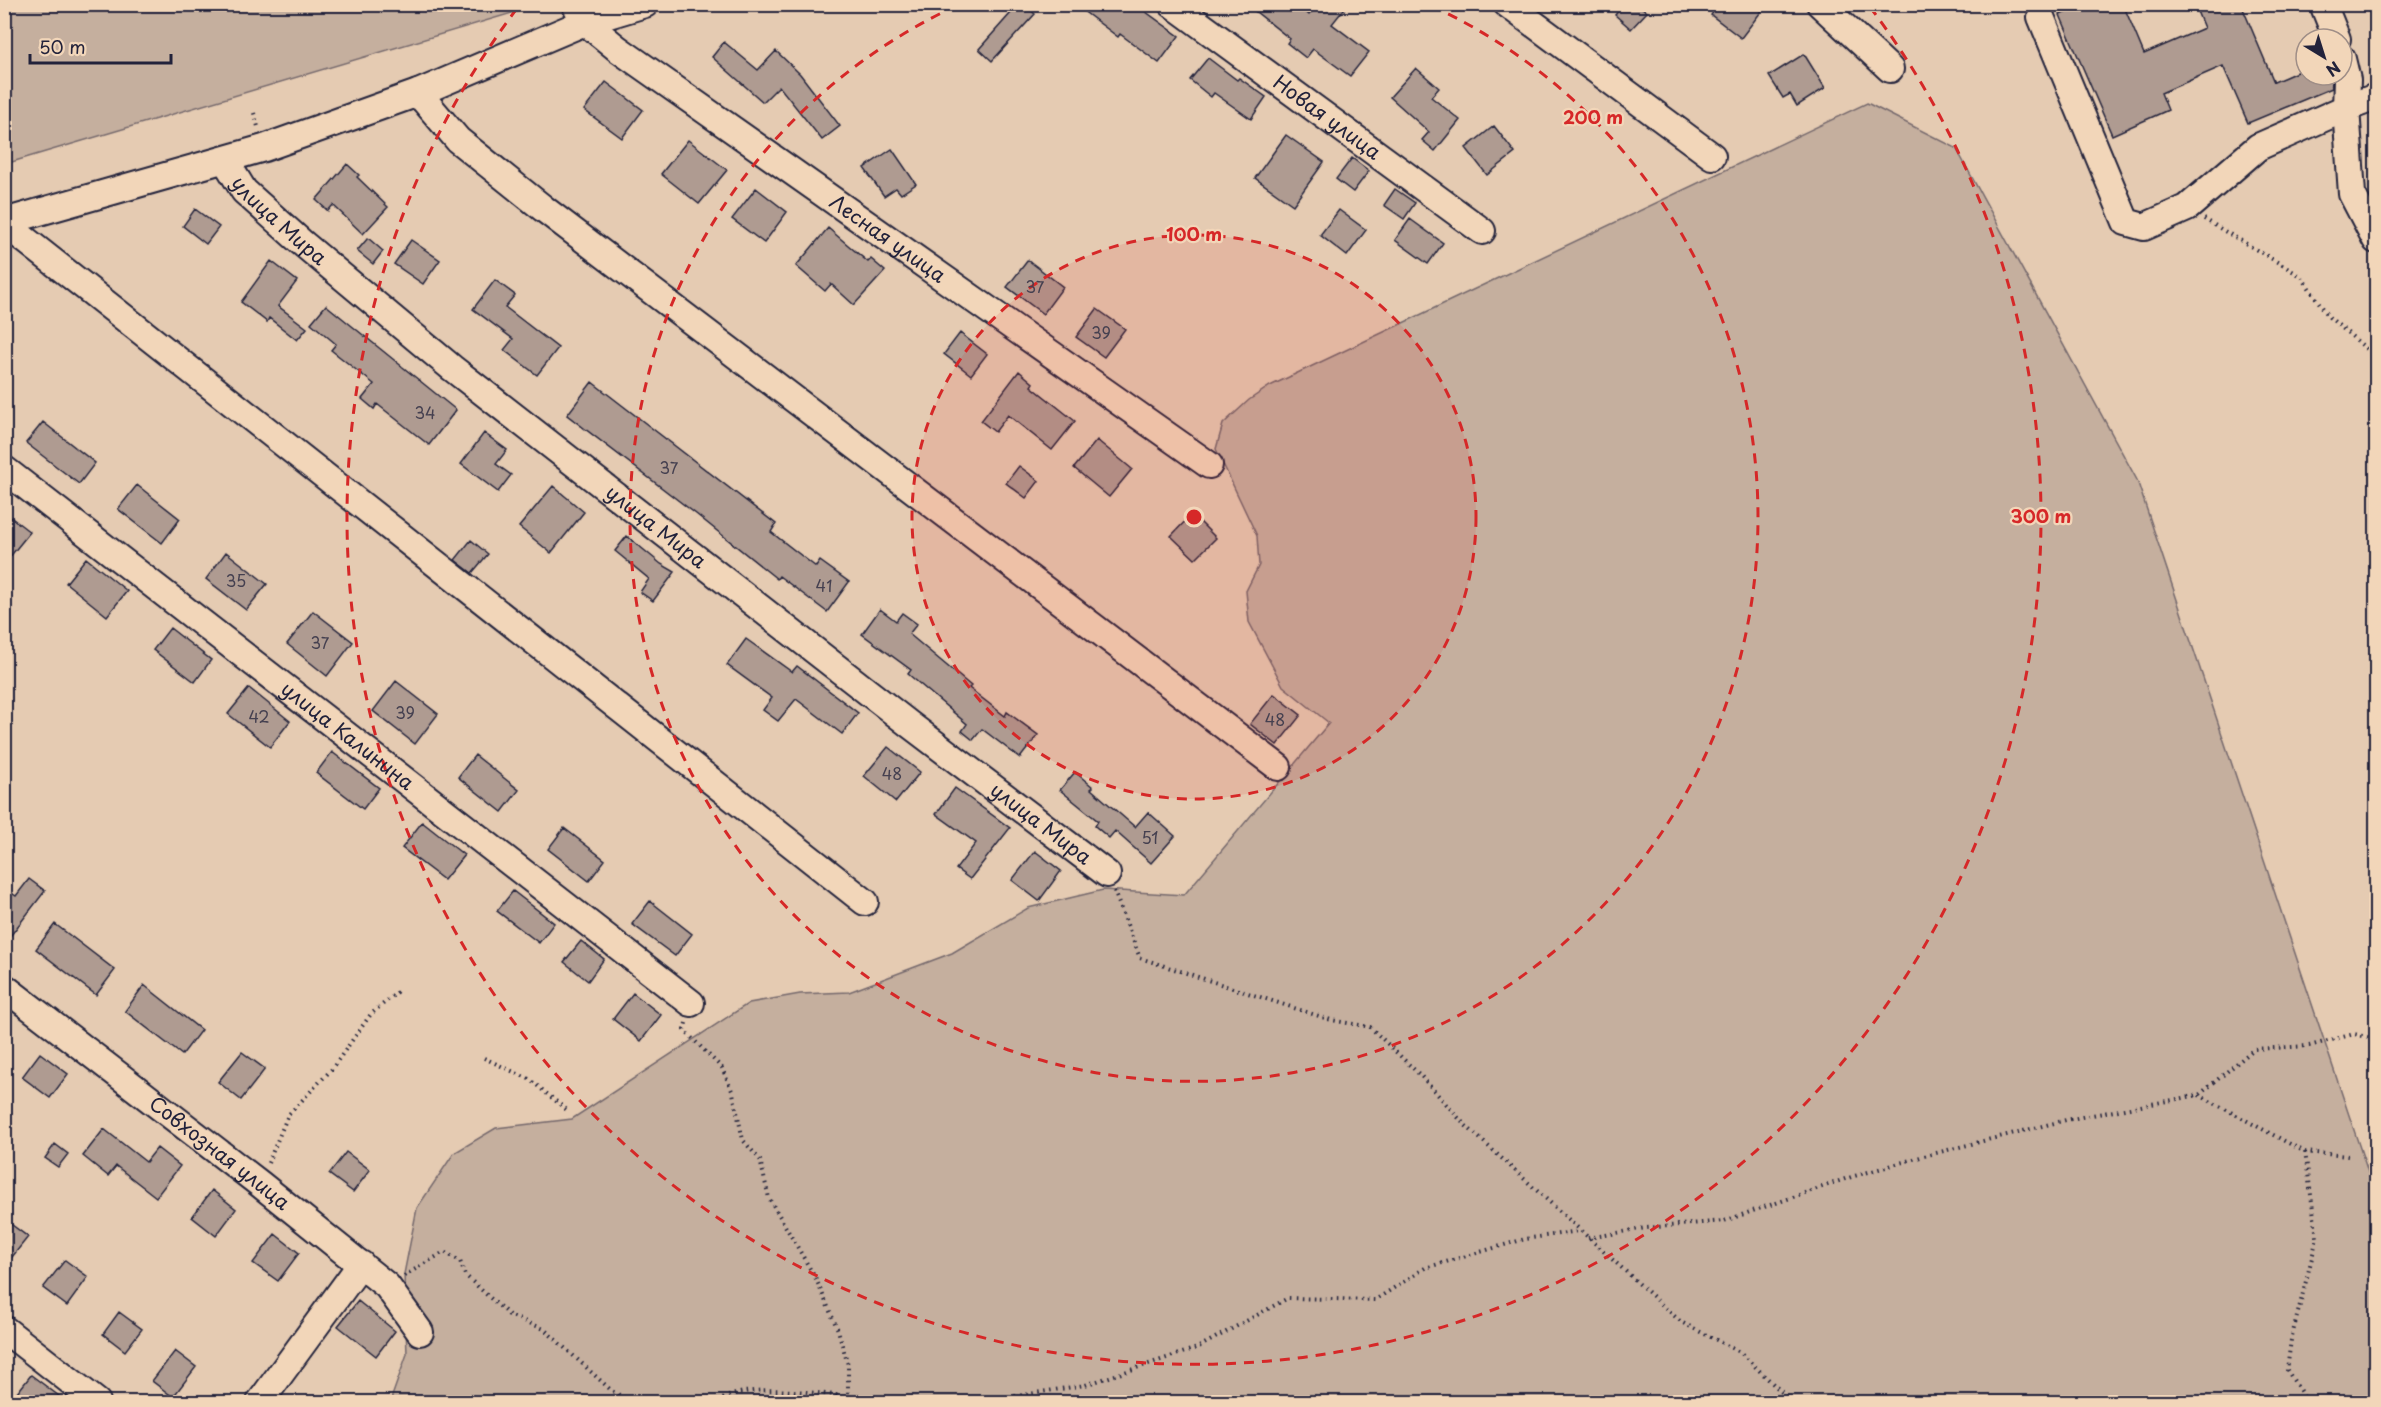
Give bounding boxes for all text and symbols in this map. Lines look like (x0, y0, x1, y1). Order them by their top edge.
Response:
scale bar (30, 27, 171, 65)
north arrow (2294, 27, 2354, 87)
text: 50 m (39, 33, 86, 60)
text: N (2321, 56, 2346, 83)
street label: Новая улица (1267, 67, 1388, 167)
text: 200 m (1563, 103, 1623, 130)
street label: улица Мира (224, 170, 334, 272)
street label: Лесная улица (824, 187, 953, 290)
text: 100 m (1166, 220, 1222, 247)
house number: 37 (1026, 274, 1045, 298)
house number: 39 (1091, 320, 1111, 344)
house number: 34 (414, 400, 436, 424)
house number: 37 (660, 455, 679, 479)
street label: улица Мира (600, 477, 714, 575)
text: 300 m (2011, 502, 2071, 529)
centre of rings (1184, 507, 1204, 527)
house number: 35 (226, 568, 246, 592)
house number: 41 (816, 573, 832, 597)
house number: 37 (311, 630, 330, 654)
street label: улица Калинина (275, 674, 421, 797)
house number: 39 (395, 700, 415, 724)
house number: 42 (248, 704, 270, 728)
house number: 48 (1265, 707, 1285, 731)
house number: 48 (882, 761, 902, 785)
street label: улица Мира (984, 775, 1099, 872)
house number: 51 (1141, 825, 1159, 849)
street label: Совхозная улица (143, 1088, 297, 1217)

